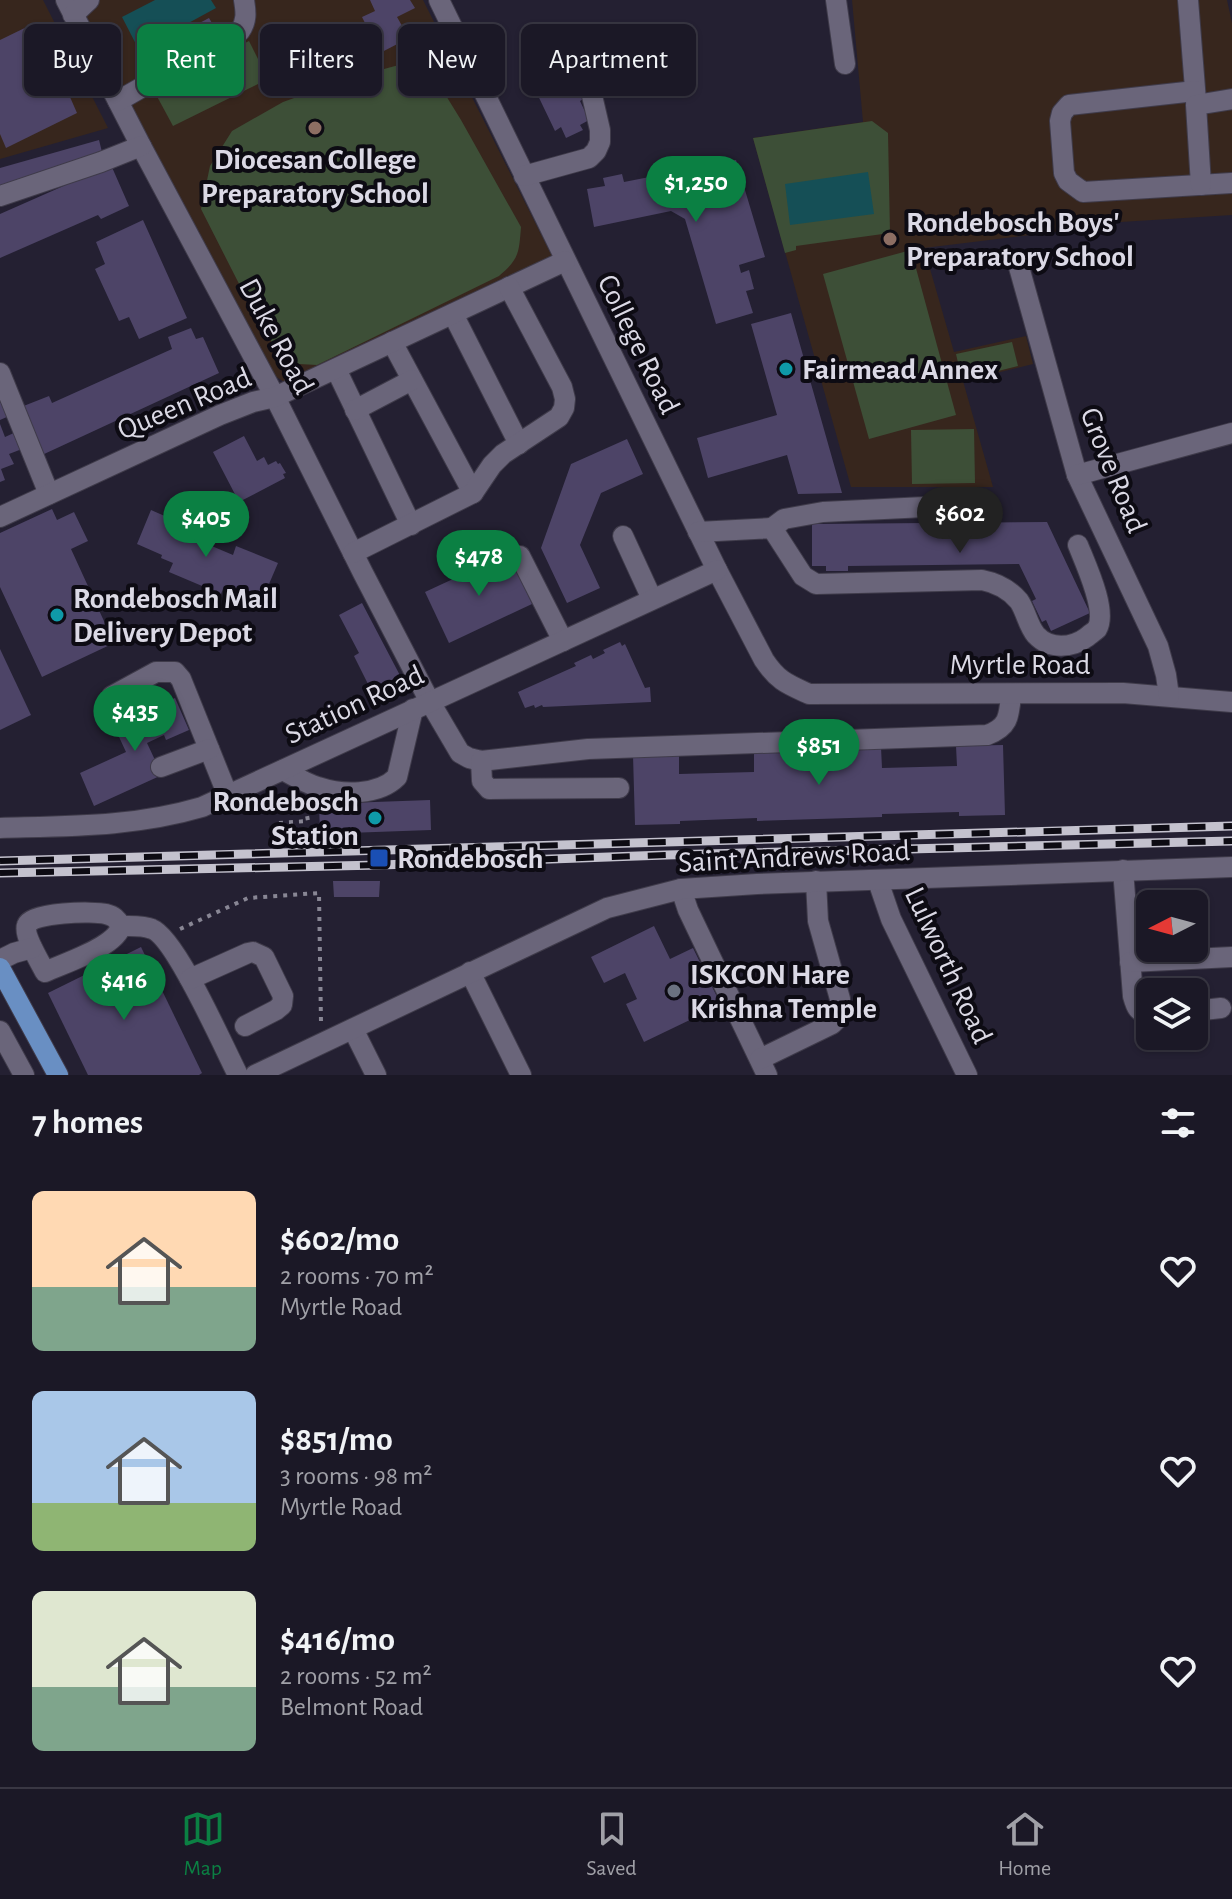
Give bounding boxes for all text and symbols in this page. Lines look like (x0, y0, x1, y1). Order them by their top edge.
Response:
chip: Buy (24, 24, 121, 96)
chip: Rent (137, 24, 244, 96)
chip: Filters (260, 24, 382, 96)
chip: New (398, 24, 505, 96)
chip: Apartment (521, 24, 696, 96)
marker: Diocesan College Preparatory School (306, 119, 324, 137)
place label: Diocesan College Preparatory School (201, 145, 429, 209)
pin: $1,250 (631, 156, 761, 224)
text: $1,250 (664, 169, 728, 195)
place label: Rondebosch Boys' Preparatory School (906, 208, 1134, 272)
marker: Rondebosch Boys' Preparatory School (881, 230, 899, 248)
street label: College Road (591, 270, 685, 419)
street label: Duke Road (233, 274, 319, 399)
place label: Fairmead Annex (802, 355, 998, 385)
marker: Fairmead Annex (777, 360, 795, 378)
street label: Queen Road (113, 362, 256, 446)
street label: Grove Road (1074, 404, 1152, 537)
pin: $602 (913, 487, 1007, 555)
pin: $405 (159, 491, 253, 559)
text: $602 (935, 500, 985, 526)
text: $405 (181, 504, 231, 530)
pin: $478 (432, 530, 526, 598)
text: $478 (455, 543, 503, 569)
place label: Rondebosch Mail Delivery Depot (73, 584, 278, 648)
marker: Rondebosch Mail Delivery Depot (48, 606, 66, 624)
street label: Myrtle Road (949, 650, 1091, 680)
street label: Station Road (281, 660, 428, 750)
pin: $435 (88, 685, 182, 753)
text: $435 (111, 698, 159, 724)
pin: $851 (772, 719, 866, 787)
text: $851 (796, 732, 842, 758)
place label: Rondebosch Station (213, 787, 359, 851)
marker: Rondebosch Station (366, 809, 384, 827)
street label: Saint Andrews Road (677, 836, 911, 878)
place label: Rondebosch (397, 844, 544, 874)
marker: Rondebosch (368, 847, 390, 869)
street label: Lulworth Road (899, 883, 997, 1048)
north arrow (1136, 890, 1208, 962)
map controls (1136, 890, 1208, 1050)
pin: $416 (77, 954, 171, 1022)
place label: ISKCON Hare Krishna Temple (690, 960, 877, 1024)
text: $416 (101, 967, 147, 993)
button: layers (1136, 978, 1208, 1050)
marker: ISKCON Hare Krishna Temple (665, 982, 683, 1000)
icon: filters (1156, 1101, 1200, 1145)
text: 7 homes (32, 1106, 143, 1140)
icon: home (96, 1223, 192, 1319)
text: $602/mo (280, 1223, 399, 1257)
icon: heart (1156, 1249, 1200, 1293)
text: 2 rooms · 70 m² (280, 1263, 433, 1289)
text: Myrtle Road (280, 1294, 402, 1320)
icon: home (96, 1423, 192, 1519)
text: $851/mo (280, 1423, 393, 1457)
icon: heart (1156, 1449, 1200, 1493)
text: 3 rooms · 98 m² (280, 1463, 432, 1489)
text: Myrtle Road (280, 1494, 402, 1520)
icon: home (96, 1623, 192, 1719)
text: $416/mo (280, 1623, 395, 1657)
icon: heart (1156, 1649, 1200, 1693)
text: 2 rooms · 52 m² (280, 1663, 432, 1689)
text: Belmont Road (280, 1694, 423, 1720)
tab: Map (181, 1807, 225, 1881)
tab: Saved (586, 1807, 637, 1881)
tab: Home (998, 1807, 1051, 1881)

